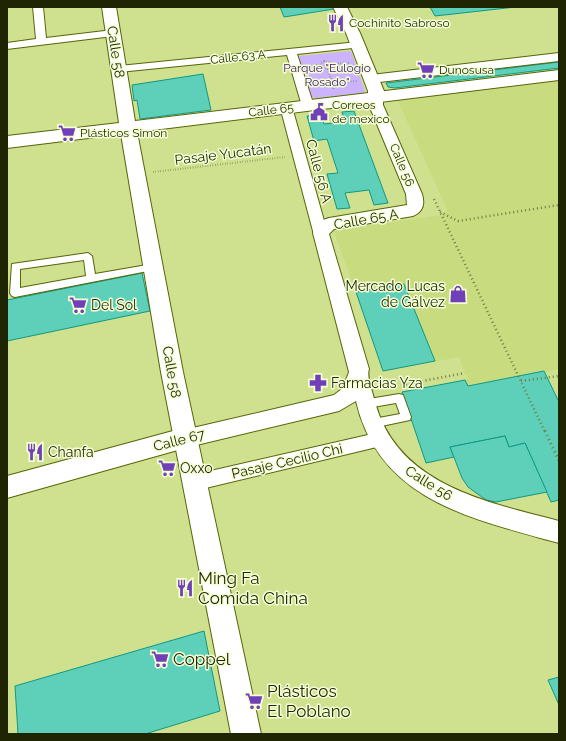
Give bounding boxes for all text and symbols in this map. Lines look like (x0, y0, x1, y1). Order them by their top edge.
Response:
restaurant icon: Cochinito Sabroso (326, 13, 346, 33)
place label: Cochinito Sabroso (349, 16, 450, 30)
street label: Calle 58 (104, 25, 128, 79)
street label: Calle 63 A (209, 47, 267, 67)
supermarket icon: Dunosusa (416, 60, 436, 80)
park label: Parque "Eulogio Rosado" (283, 61, 371, 89)
place label: Dunosusa (439, 63, 494, 77)
place label: Correos de mexico (332, 98, 390, 126)
street label: Calle 65 (248, 100, 295, 120)
public building icon: Correos de mexico (309, 102, 329, 122)
supermarket icon: Plásticos Simon (57, 123, 77, 143)
place label: Plásticos Simon (80, 126, 167, 140)
street label: Calle 56 A (303, 137, 335, 205)
street label: Pasaje Yucatán (174, 140, 272, 168)
street label: Calle 56 (387, 141, 417, 189)
street label: Calle 65 A (332, 205, 400, 233)
place label: Mercado Lucas de Gálvez (345, 278, 445, 310)
shop icon: Mercado Lucas de Gálvez (448, 284, 468, 304)
supermarket icon: Del Sol (68, 295, 88, 315)
place label: Del Sol (91, 297, 137, 313)
street label: Calle 58 (160, 345, 184, 399)
pharmacy icon: Farmacias Yza (308, 373, 328, 393)
place label: Farmacias Yza (331, 375, 423, 391)
street label: Calle 67 (152, 426, 207, 454)
street label: Pasaje Cecilio Chi (230, 440, 344, 482)
restaurant icon: Chanfa (25, 442, 45, 462)
place label: Chanfa (48, 444, 94, 460)
supermarket icon: Oxxo (157, 458, 177, 478)
place label: Oxxo (180, 460, 213, 476)
street label: Calle 56 (402, 462, 456, 504)
place label: Ming Fa Comida China (198, 568, 308, 608)
restaurant icon: Ming Fa Comida China (175, 578, 195, 598)
supermarket icon: Coppel (150, 649, 170, 669)
place label: Coppel (173, 649, 231, 669)
place label: Plásticos El Poblano (267, 681, 351, 721)
supermarket icon: Plásticos El Poblano (244, 691, 264, 711)

